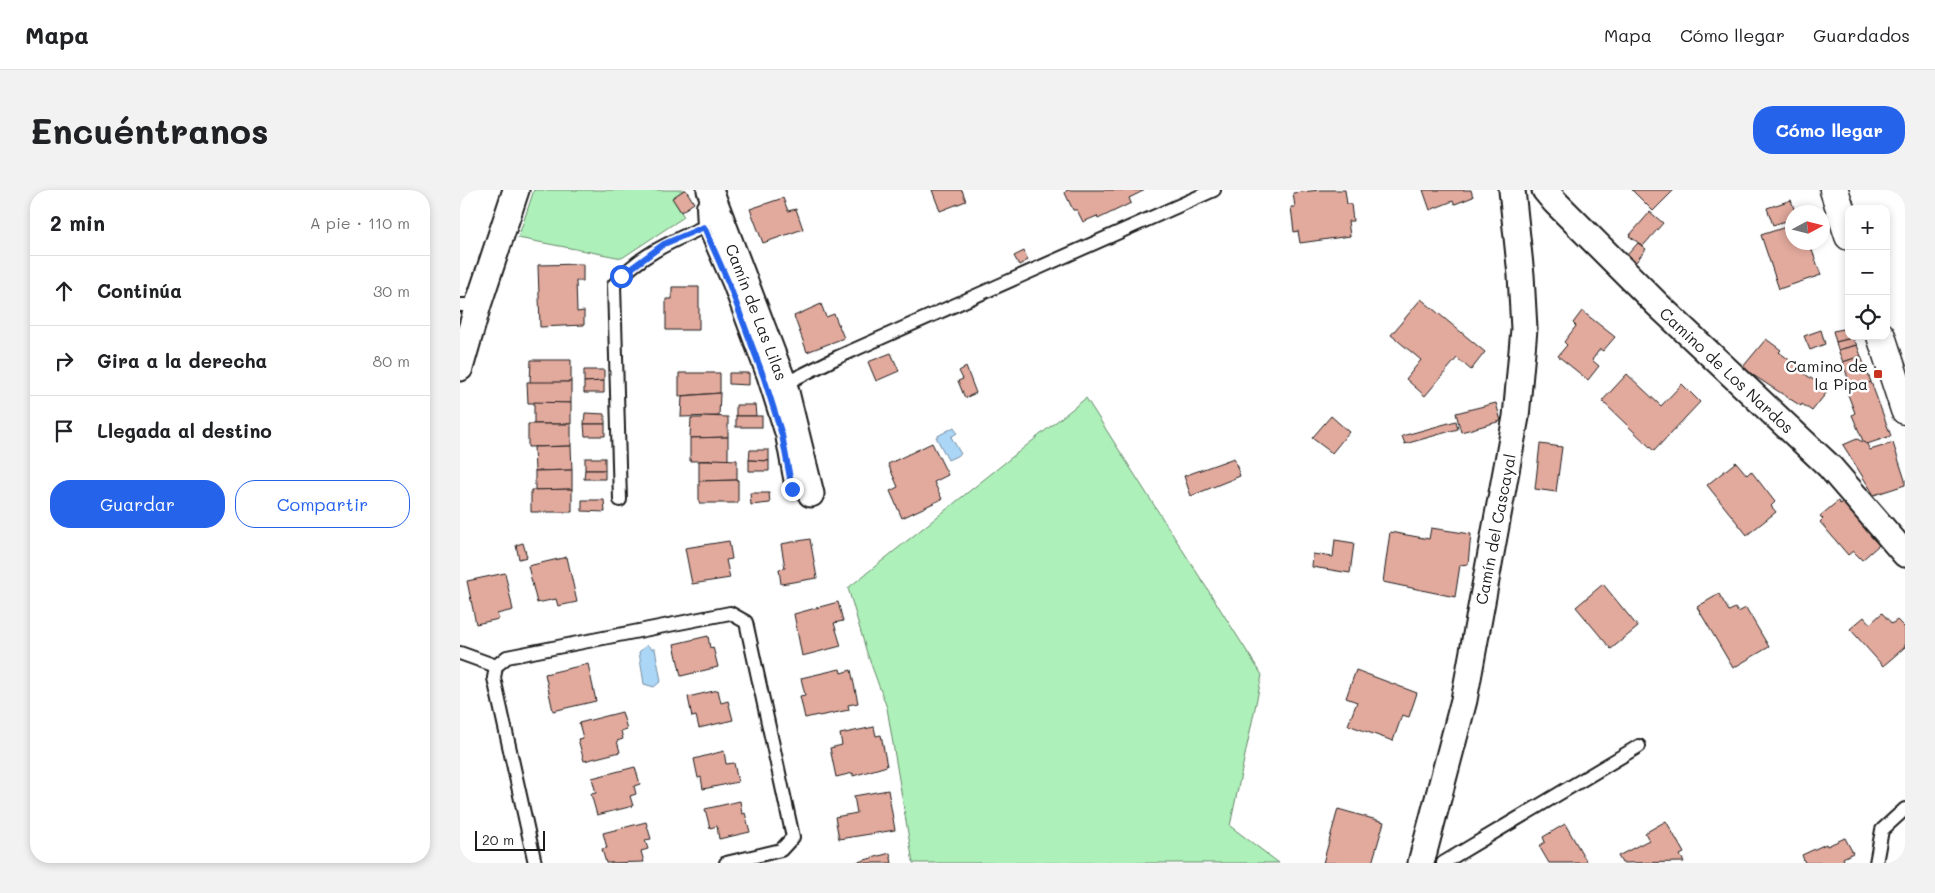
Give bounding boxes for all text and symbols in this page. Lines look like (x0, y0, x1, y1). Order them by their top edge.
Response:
text: Mapa (25, 19, 89, 50)
text: Mapa (1604, 23, 1652, 47)
text: Cómo llegar (1680, 23, 1785, 47)
text: Guardados (1813, 23, 1910, 47)
button: Cómo llegar (1753, 106, 1905, 154)
text: Encuéntranos (30, 107, 269, 153)
north arrow (1785, 205, 1830, 250)
map controls (1845, 205, 1890, 340)
button: + (1845, 205, 1890, 250)
text: 2 min (50, 209, 105, 236)
text: A pie · 110 m (310, 212, 410, 233)
street label: Camín de Las Lilas (721, 241, 793, 383)
button: − (1845, 250, 1890, 295)
route start (610, 265, 633, 288)
icon: ahead (50, 277, 78, 305)
text: Continúa (97, 278, 182, 303)
text: 30 m (373, 280, 410, 301)
button: locate (1845, 295, 1890, 340)
street label: Camino de Los Nardos (1656, 302, 1798, 438)
icon: right (50, 347, 78, 375)
text: Gira a la derecha (97, 348, 267, 373)
text: 80 m (373, 350, 410, 371)
place label: Camino de la Pipa (1785, 355, 1868, 394)
marker: Camino de la Pipa (1872, 368, 1884, 380)
icon: arrive (50, 417, 78, 445)
text: Llegada al destino (97, 418, 272, 443)
street label: Camín del Cascayal (1470, 452, 1520, 606)
route end (781, 478, 804, 501)
button: Guardar (50, 480, 225, 528)
button: Compartir (235, 480, 410, 528)
scale bar (475, 828, 545, 851)
text: 20 m (482, 830, 514, 849)

